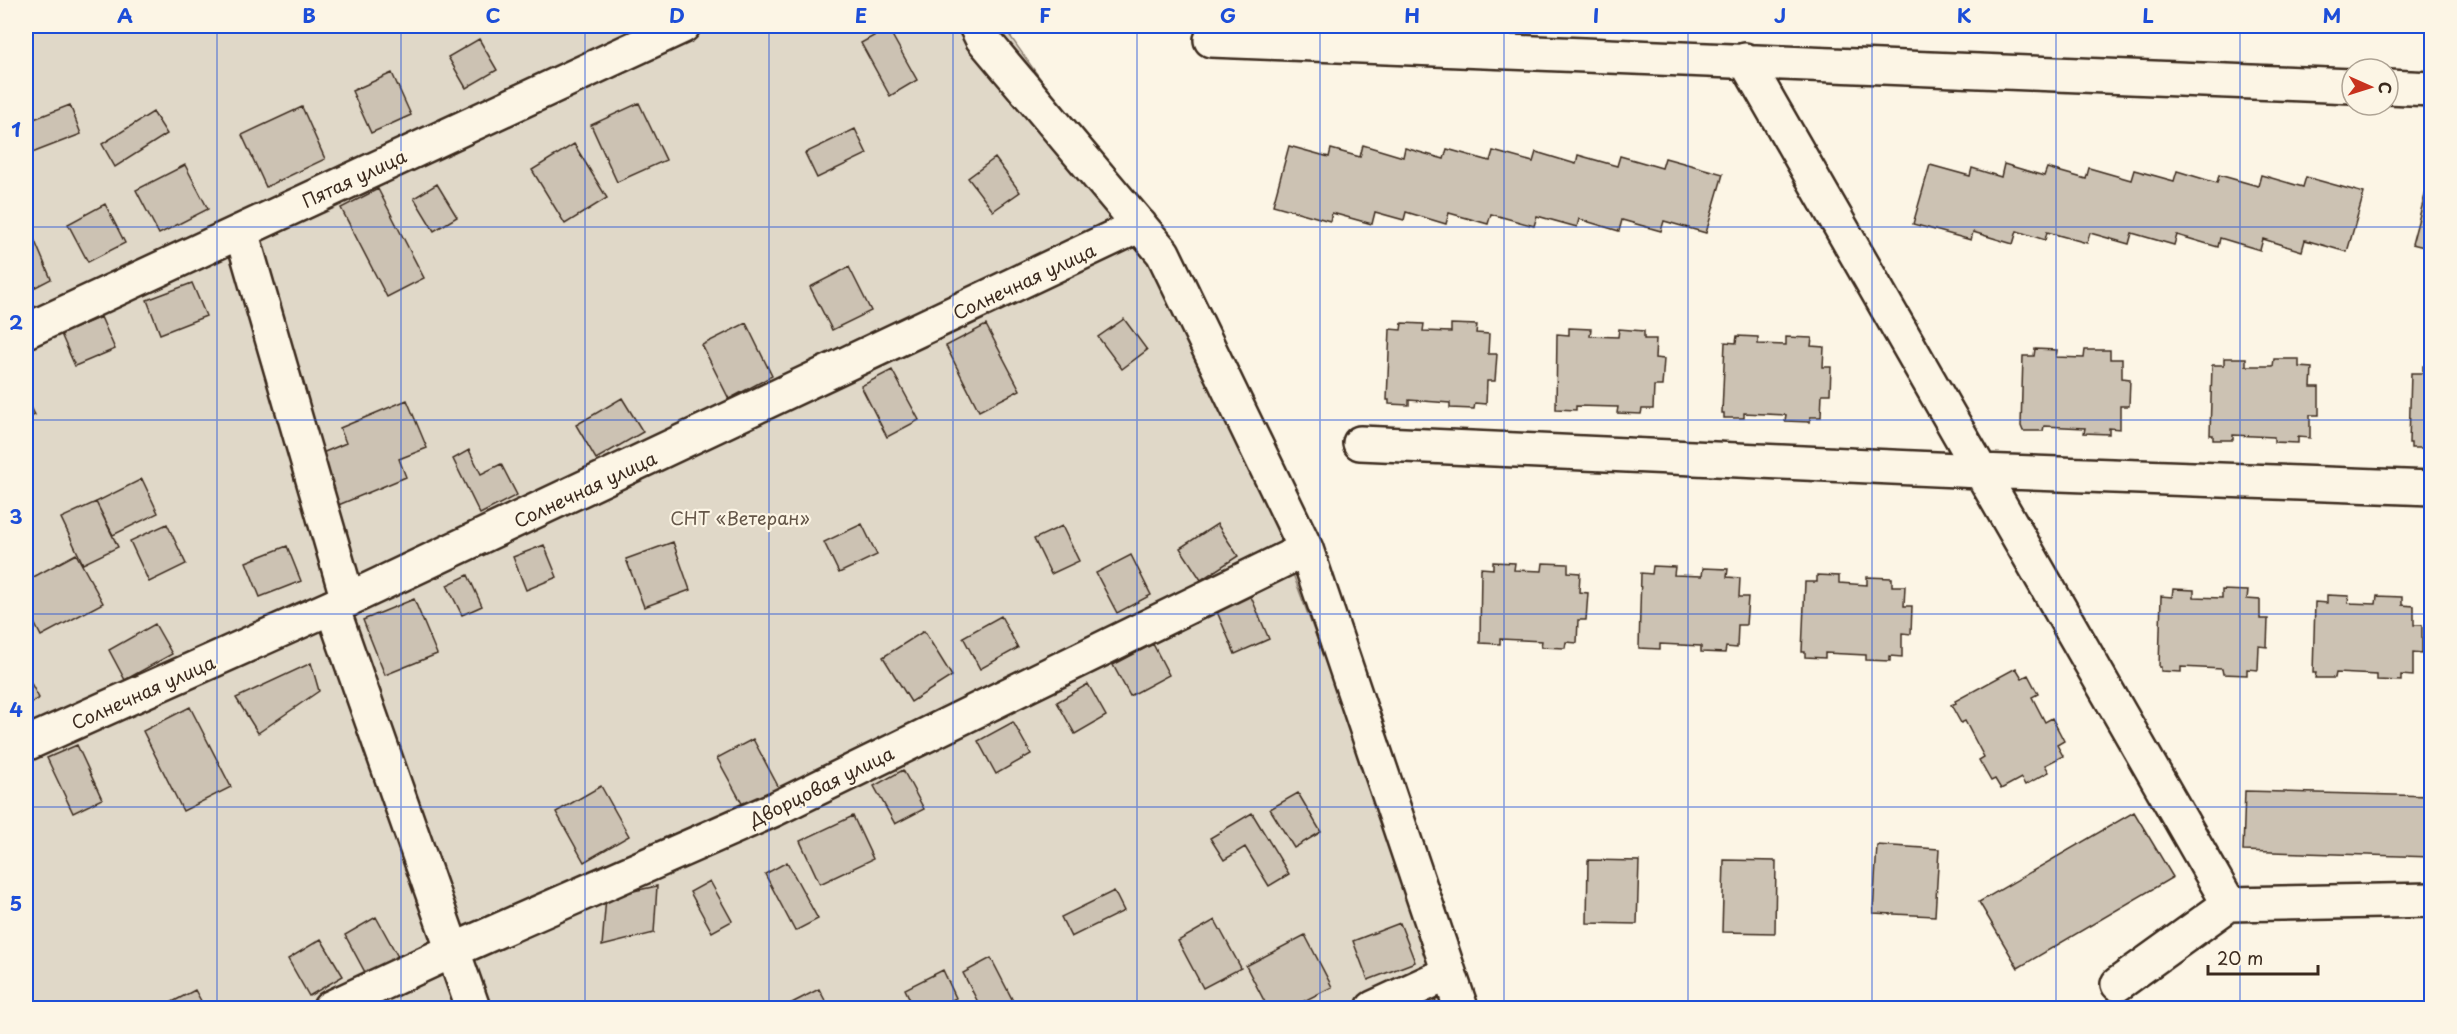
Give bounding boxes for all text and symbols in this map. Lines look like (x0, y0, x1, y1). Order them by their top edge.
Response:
text: A (117, 0, 133, 30)
text: B (302, 0, 316, 30)
text: C (485, 0, 501, 30)
text: D (669, 0, 685, 30)
text: E (855, 0, 867, 30)
text: F (1039, 0, 1051, 30)
text: G (1220, 0, 1236, 30)
text: H (1404, 0, 1420, 30)
text: I (1593, 0, 1599, 30)
text: J (1774, 0, 1786, 30)
text: K (1957, 0, 1972, 30)
text: L (2142, 0, 2154, 30)
text: M (2323, 0, 2341, 30)
north arrow (2340, 57, 2400, 117)
text: С (2374, 81, 2398, 94)
text: 1 (11, 114, 21, 144)
street label: Пятая улица (297, 142, 411, 214)
street label: Солнечная улица (948, 236, 1101, 326)
text: 2 (9, 307, 23, 337)
street label: Солнечная улица (509, 444, 662, 534)
text: 3 (9, 501, 23, 531)
park label: СНТ «Ветеран» (670, 504, 810, 531)
street label: Солнечная улица (67, 648, 220, 736)
text: 4 (9, 694, 23, 724)
street label: Дворцовая улица (743, 739, 899, 833)
text: 5 (10, 888, 22, 918)
scale bar (2208, 938, 2318, 976)
text: 20 m (2217, 944, 2263, 971)

